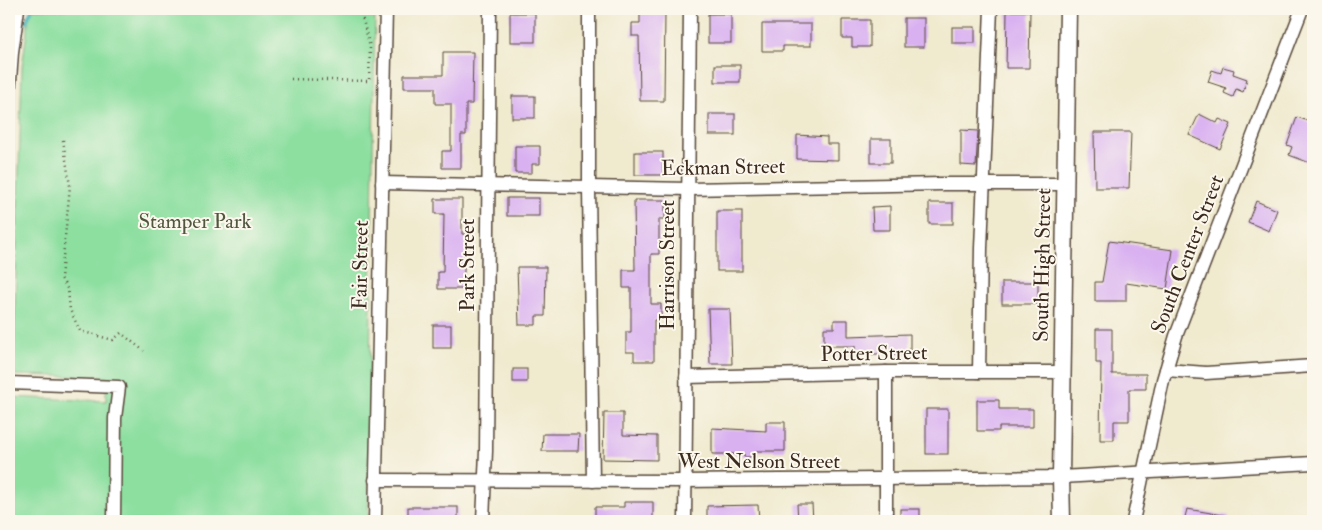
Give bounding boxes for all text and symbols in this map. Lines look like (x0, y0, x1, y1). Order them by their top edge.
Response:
street label: Eckman Street (661, 153, 786, 182)
street label: South Center Street (1145, 171, 1230, 338)
street label: South High Street (1028, 188, 1057, 342)
street label: Harrison Street (654, 200, 681, 330)
park label: Stamper Park (138, 208, 252, 235)
street label: Park Street (454, 218, 481, 312)
street label: Fair Street (346, 220, 375, 310)
street label: Potter Street (820, 339, 928, 368)
street label: West Nelson Street (677, 448, 840, 475)

